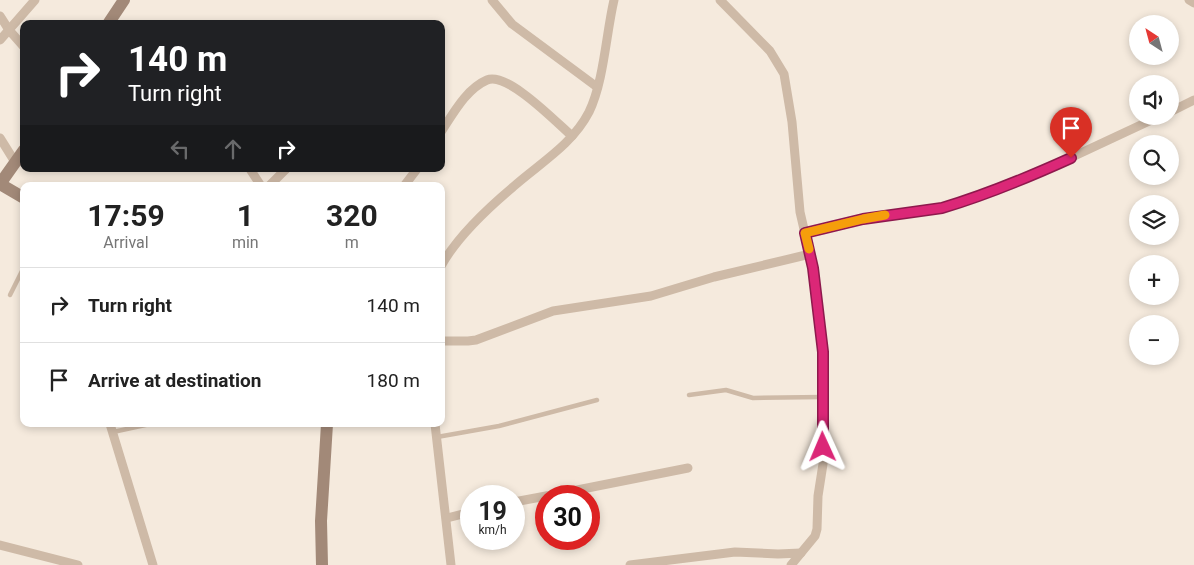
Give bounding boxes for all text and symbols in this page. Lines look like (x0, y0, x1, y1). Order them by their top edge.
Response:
north arrow (1129, 15, 1179, 65)
map controls (1129, 15, 1179, 365)
text: 140 m (128, 39, 227, 80)
icon: right (45, 40, 110, 105)
button: sound (1129, 75, 1179, 125)
text: Turn right (128, 81, 222, 106)
pin (1050, 107, 1092, 158)
icon: arrive (1057, 114, 1085, 142)
icon: left (166, 135, 194, 163)
icon: ahead (219, 135, 247, 163)
icon: right (272, 135, 300, 163)
button: search (1129, 135, 1179, 185)
button: layers (1129, 195, 1179, 245)
text: 17:59 (87, 198, 165, 233)
text: 1 (237, 198, 254, 233)
text: 320 (326, 198, 378, 233)
text: Arrival (103, 233, 149, 252)
text: min (232, 233, 259, 252)
text: m (345, 233, 359, 252)
button: + (1129, 255, 1179, 305)
icon: right (45, 291, 73, 319)
text: Turn right (88, 294, 172, 317)
text: 140 m (367, 294, 420, 317)
button: − (1129, 315, 1179, 365)
icon: arrive (45, 366, 73, 394)
text: Arrive at destination (88, 369, 261, 392)
text: 180 m (367, 369, 420, 392)
position arrow (796, 420, 848, 472)
speed limit sign: 30 (535, 485, 600, 550)
text: 19 (478, 497, 507, 526)
text: km/h (478, 523, 507, 537)

